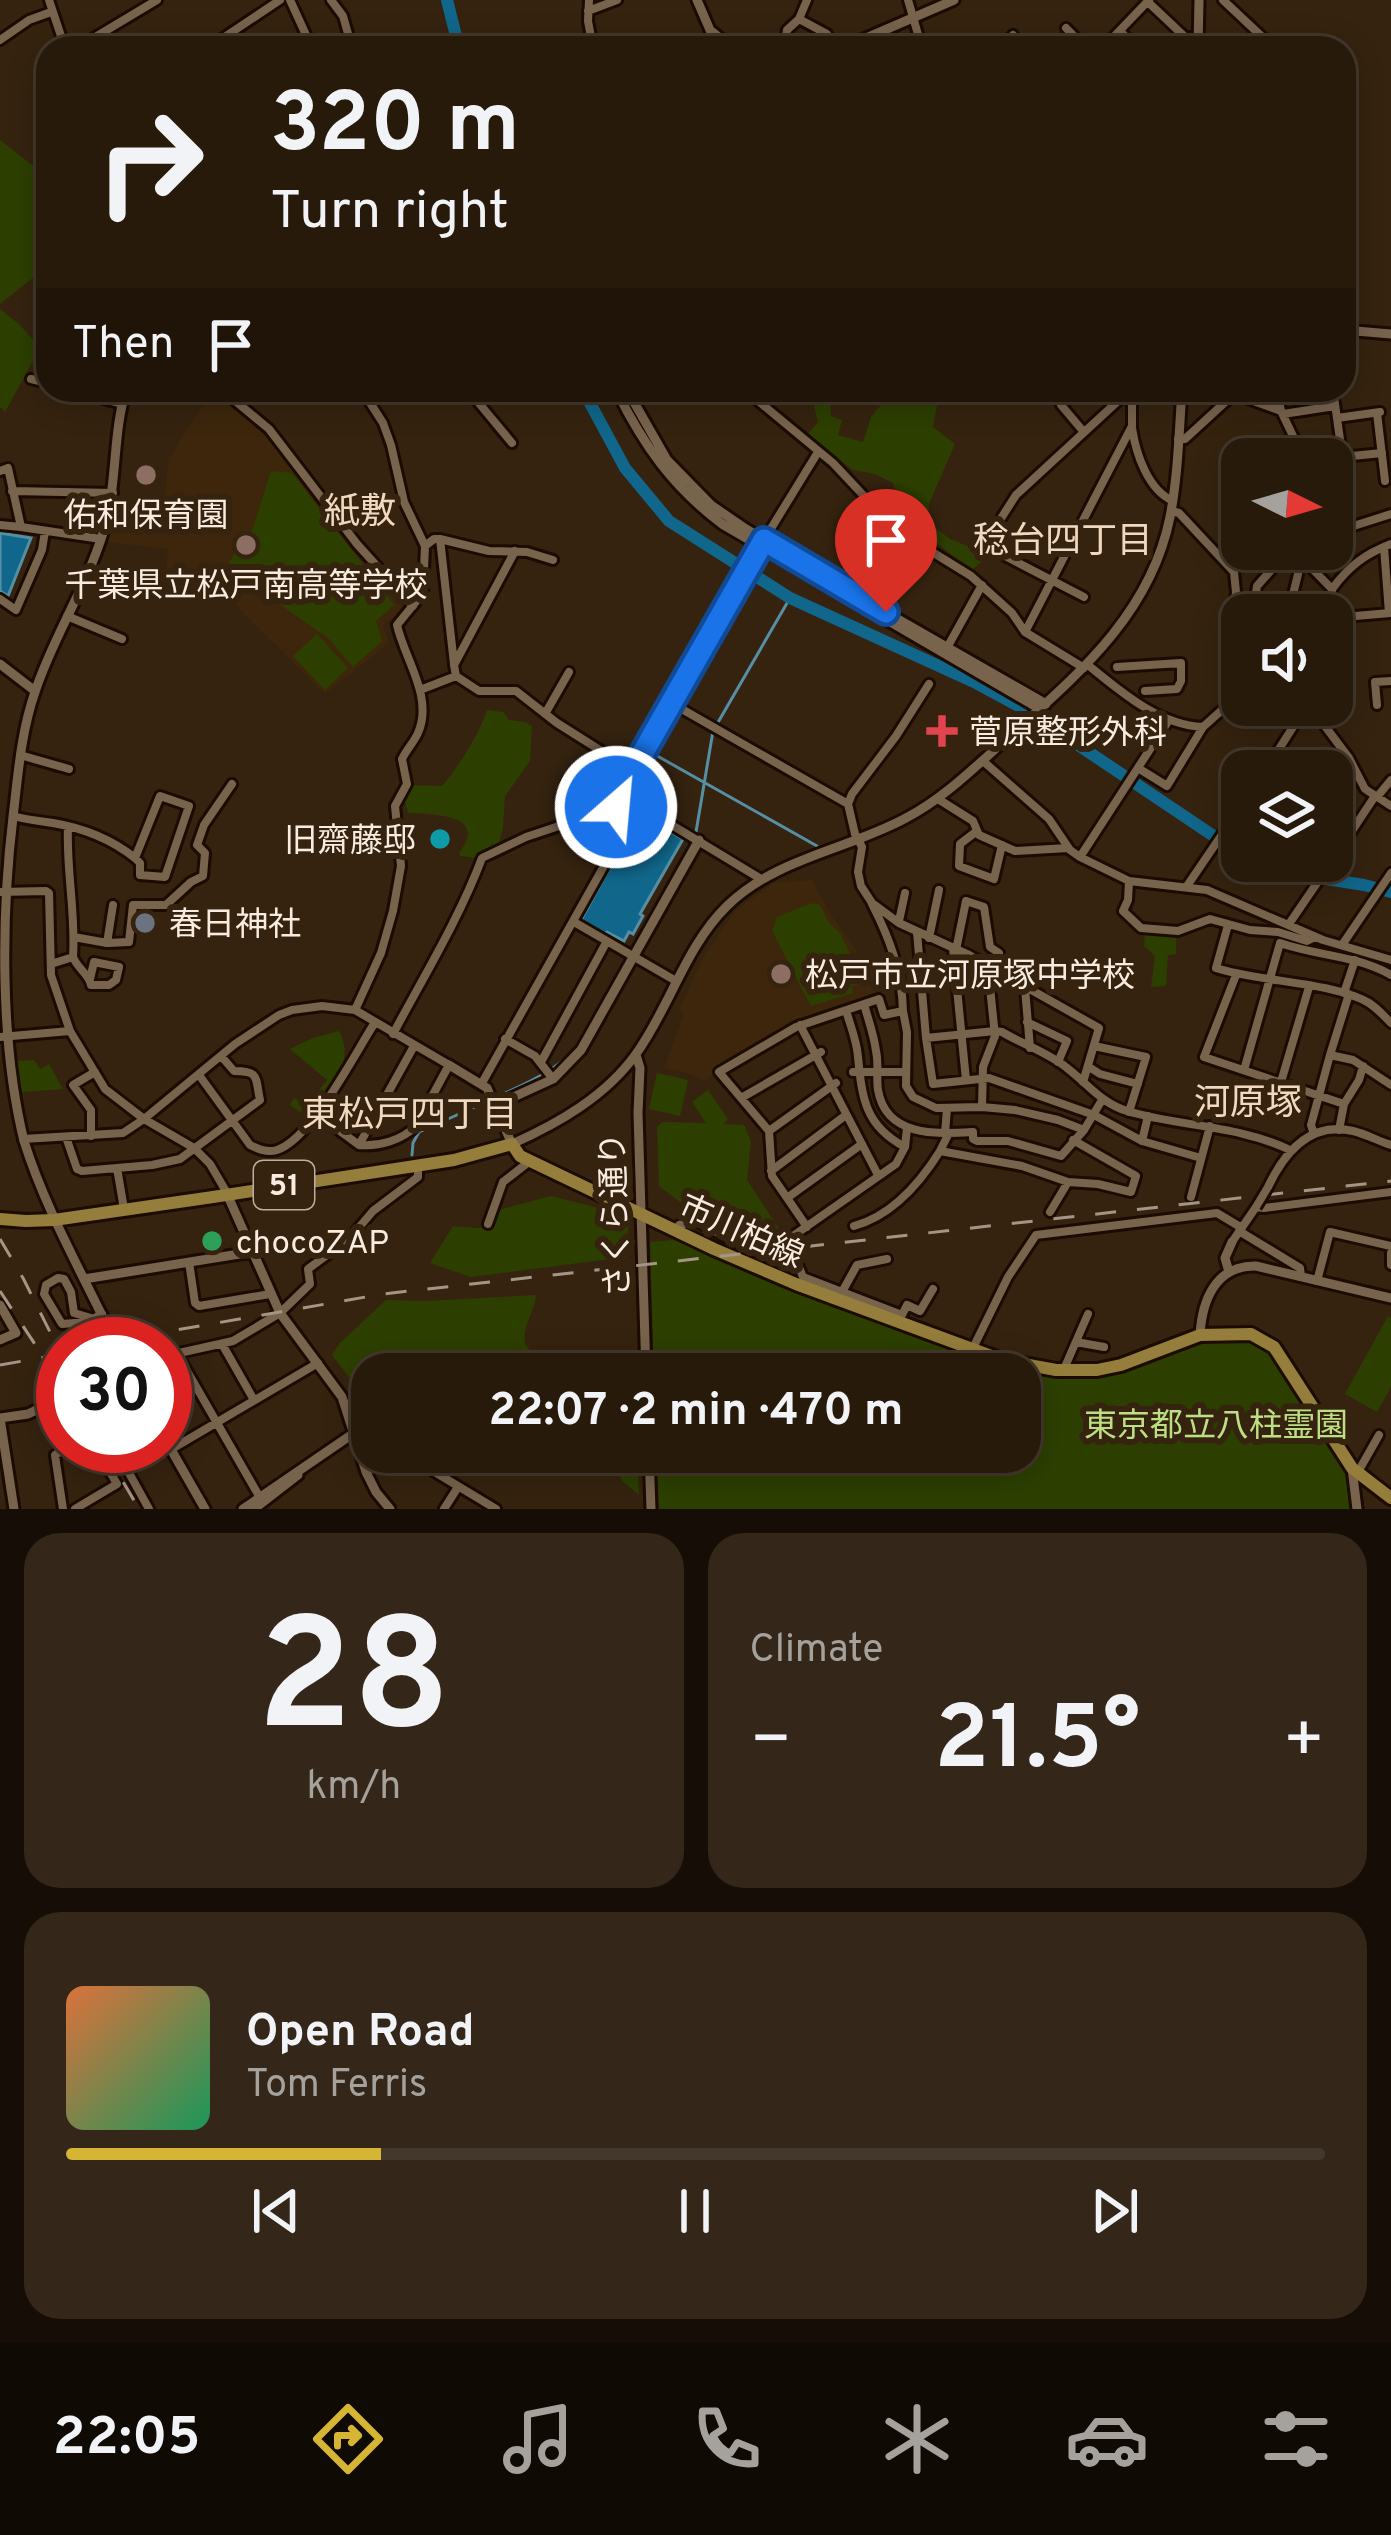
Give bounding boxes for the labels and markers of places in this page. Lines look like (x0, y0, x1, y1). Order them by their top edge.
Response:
marker: 佑和保育園 (133, 462, 159, 488)
pin (835, 489, 937, 612)
place label: 佑和保育園 (64, 497, 229, 539)
marker: 千葉県立松戸南高等学校 (233, 532, 259, 558)
place label: 千葉県立松戸南高等学校 (65, 567, 428, 609)
place label: 菅原整形外科 (969, 714, 1167, 756)
marker: 菅原整形外科 (926, 715, 958, 747)
place label: 旧齋藤邸 (284, 822, 416, 864)
marker: 旧齋藤邸 (427, 826, 453, 852)
place label: 春日神社 (169, 906, 301, 948)
marker: 春日神社 (132, 910, 158, 936)
place label: 松戸市立河原塚中学校 (805, 957, 1135, 999)
marker: 松戸市立河原塚中学校 (768, 961, 794, 987)
place label: chocoZAP (236, 1224, 389, 1266)
marker: chocoZAP (199, 1228, 225, 1254)

